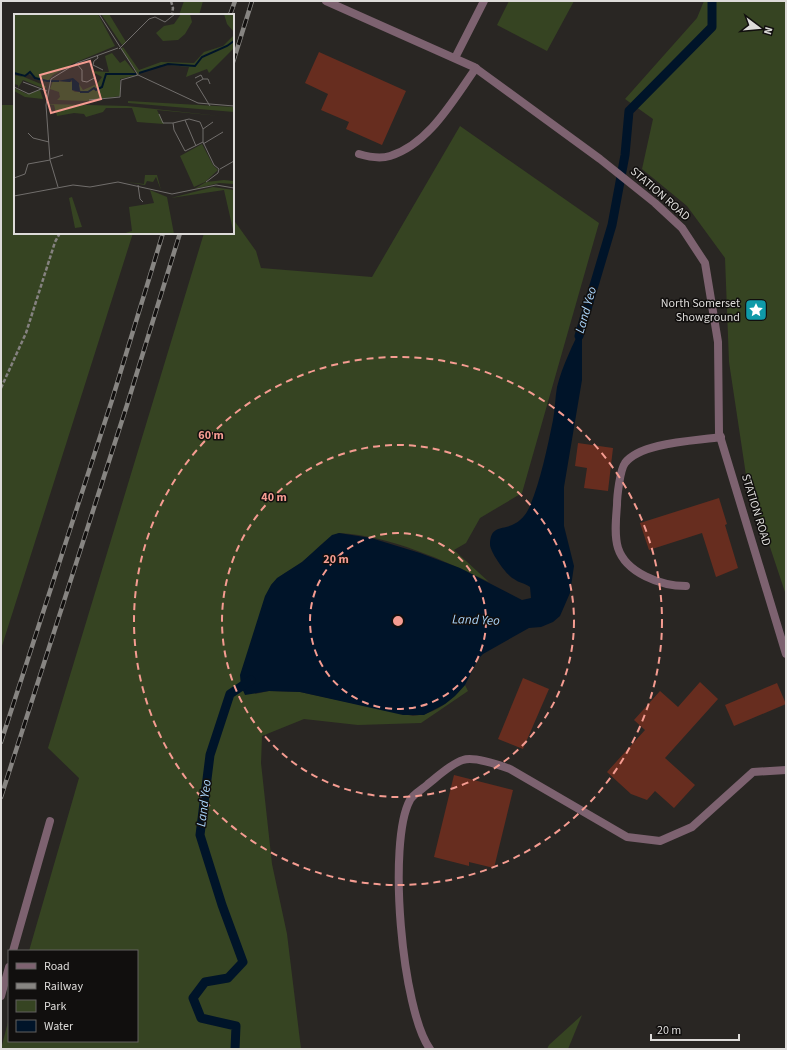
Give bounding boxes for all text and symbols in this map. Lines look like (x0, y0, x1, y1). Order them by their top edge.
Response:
north arrow (739, 8, 779, 48)
inset map (14, 14, 234, 234)
text: N (760, 25, 776, 36)
street label: STATION ROAD (626, 163, 694, 225)
water label: Land Yeo (571, 284, 601, 335)
place label: North Somerset Showground (661, 295, 740, 326)
place icon: North Somerset Showground (743, 297, 769, 323)
text: 60 m (198, 427, 224, 444)
street label: STATION ROAD (737, 472, 775, 548)
text: 40 m (261, 489, 287, 506)
text: 20 m (323, 551, 349, 568)
water label: Land Yeo (452, 610, 500, 630)
centre of rings (391, 614, 405, 628)
water label: Land Yeo (192, 778, 216, 828)
legend (8, 950, 138, 1042)
text: Road (44, 958, 70, 975)
text: Railway (44, 978, 83, 995)
text: Park (44, 998, 66, 1015)
scale bar (651, 1016, 739, 1042)
text: Water (44, 1018, 74, 1035)
text: 20 m (657, 1022, 681, 1039)

